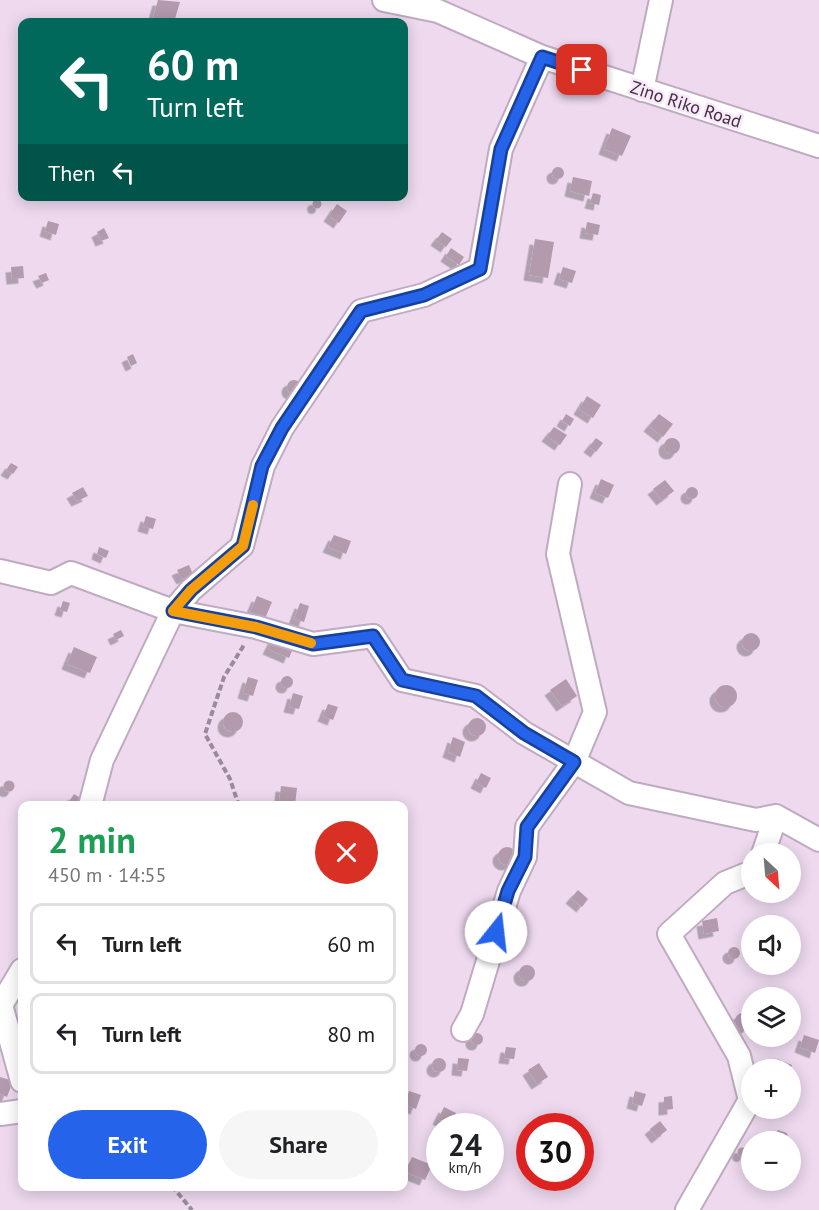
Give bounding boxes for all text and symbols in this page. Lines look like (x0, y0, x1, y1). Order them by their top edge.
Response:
text: 60 m (147, 37, 239, 92)
icon: left (48, 42, 126, 120)
pin (556, 44, 607, 95)
icon: arrive (565, 53, 598, 86)
street label: Zino Riko Road (628, 75, 744, 133)
text: Turn left (147, 90, 244, 124)
icon: left (107, 156, 140, 189)
text: Then (48, 159, 95, 187)
text: 2 min (48, 816, 136, 863)
button: close (315, 821, 378, 884)
north arrow (741, 843, 801, 903)
map controls (741, 843, 801, 1191)
text: 450 m · 14:55 (48, 862, 166, 888)
position arrow (464, 900, 528, 964)
button: sound (741, 915, 801, 975)
icon: left (51, 927, 84, 960)
text: Turn left (102, 930, 182, 958)
text: 60 m (327, 930, 375, 958)
button: layers (741, 987, 801, 1047)
icon: left (51, 1017, 84, 1050)
text: Turn left (102, 1020, 182, 1048)
text: 80 m (327, 1020, 375, 1048)
button: + (741, 1059, 801, 1119)
button: Exit (48, 1110, 207, 1179)
button: Share (219, 1110, 378, 1179)
speed limit sign: 30 (516, 1113, 594, 1191)
text: 24 (448, 1125, 482, 1164)
button: − (741, 1131, 801, 1191)
text: km/h (449, 1158, 481, 1177)

